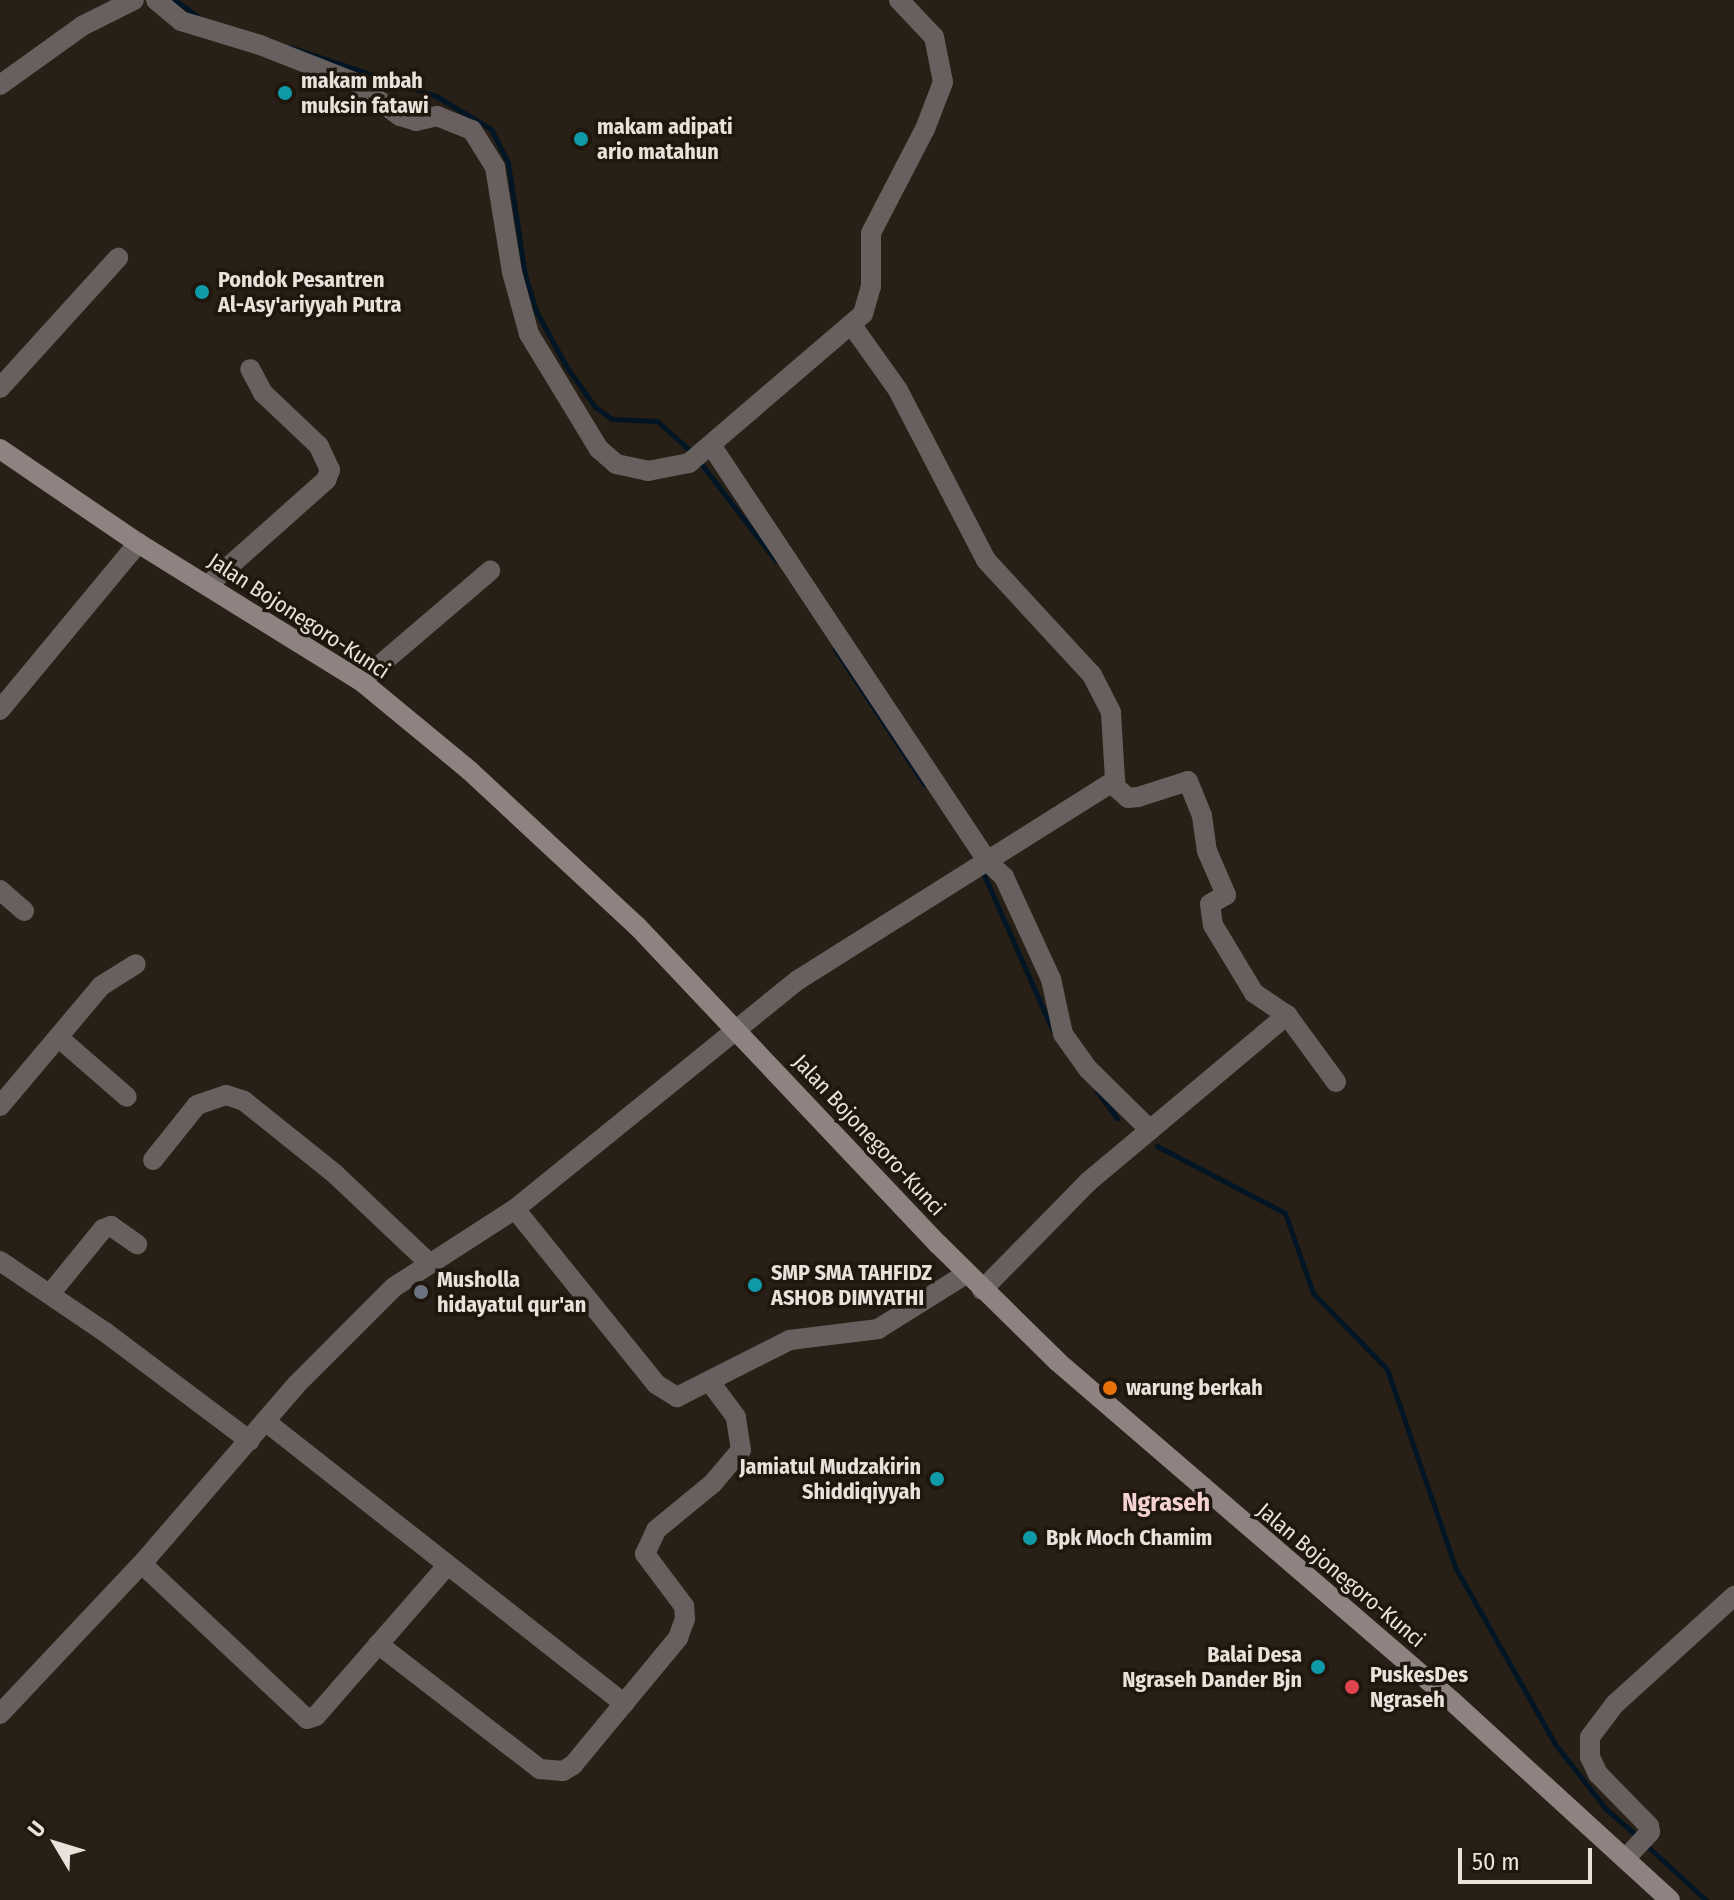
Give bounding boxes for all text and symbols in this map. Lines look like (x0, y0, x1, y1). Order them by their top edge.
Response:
place label: makam mbah muksin fatawi (301, 67, 429, 118)
marker: makam mbah muksin fatawi (276, 84, 294, 102)
place label: makam adipati ario matahun (597, 113, 733, 164)
marker: makam adipati ario matahun (572, 130, 590, 148)
place label: Pondok Pesantren Al-Asy'ariyyah Putra (218, 266, 401, 318)
marker: Pondok Pesantren Al-Asy'ariyyah Putra (193, 283, 211, 301)
street label: Jalan Bojonegoro-Kunci (203, 548, 395, 684)
street label: Jalan Bojonegoro-Kunci (787, 1049, 951, 1221)
place label: SMP SMA TAHFIDZ ASHOB DIMYATHI (771, 1259, 932, 1310)
place label: Musholla hidayatul qur'an (437, 1266, 586, 1318)
marker: SMP SMA TAHFIDZ ASHOB DIMYATHI (746, 1276, 764, 1294)
marker: Musholla hidayatul qur'an (412, 1283, 430, 1301)
place label: warung berkah (1126, 1375, 1263, 1401)
marker: warung berkah (1101, 1379, 1119, 1397)
place label: Jamiatul Mudzakirin Shiddiqiyyah (739, 1453, 921, 1504)
marker: Jamiatul Mudzakirin Shiddiqiyyah (928, 1470, 946, 1488)
district label: Ngraseh (1122, 1487, 1210, 1519)
street label: Jalan Bojonegoro-Kunci (1252, 1497, 1430, 1653)
place label: Bpk Moch Chamim (1046, 1525, 1212, 1551)
marker: Bpk Moch Chamim (1021, 1529, 1039, 1547)
place label: Balai Desa Ngraseh Dander Bjn (1122, 1641, 1302, 1692)
marker: Balai Desa Ngraseh Dander Bjn (1309, 1658, 1327, 1676)
place label: PuskesDes Ngraseh (1370, 1661, 1468, 1712)
marker: PuskesDes Ngraseh (1341, 1676, 1363, 1698)
north arrow (16, 1804, 96, 1884)
text: U (22, 1816, 51, 1842)
scale bar (1462, 1832, 1596, 1882)
text: 50 m (1472, 1848, 1520, 1876)

